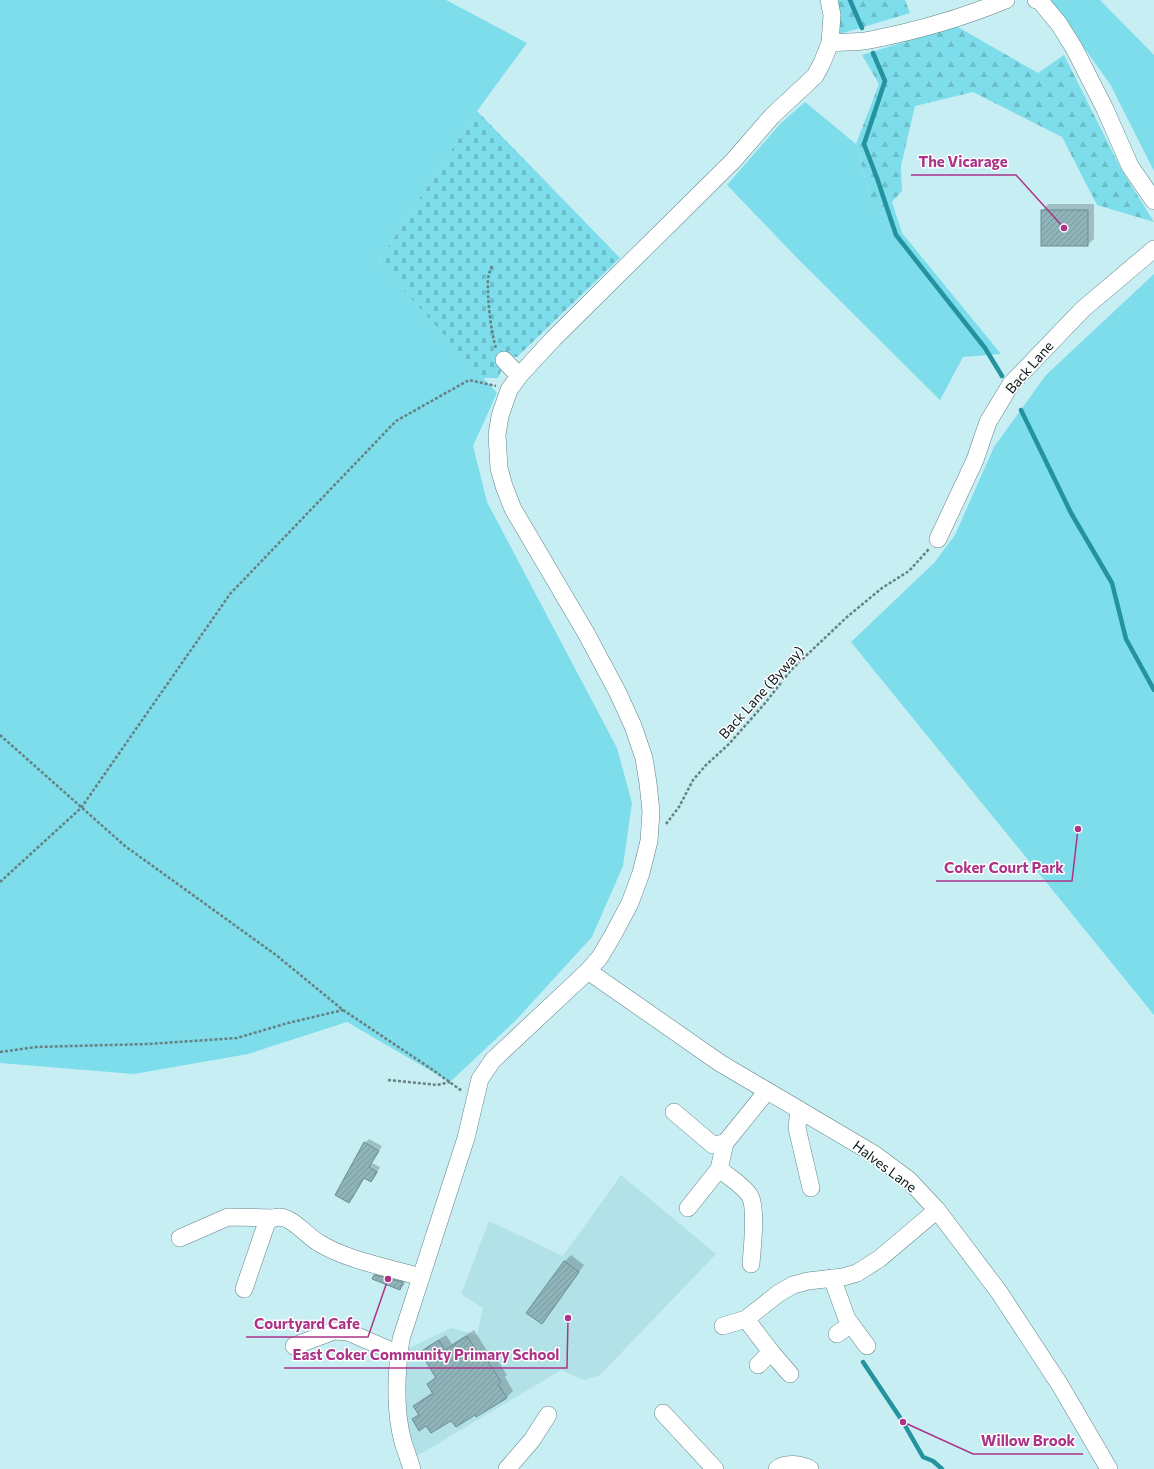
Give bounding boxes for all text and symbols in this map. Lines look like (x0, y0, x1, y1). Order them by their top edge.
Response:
callout: The Vicarage (911, 148, 1016, 175)
text: The Vicarage (918, 152, 1008, 170)
street label: Back Lane (1001, 337, 1057, 397)
street label: Back Lane (Byway) (715, 642, 807, 742)
callout: Coker Court Park (936, 854, 1072, 881)
text: Coker Court Park (944, 858, 1064, 876)
street label: Halves Lane (850, 1136, 920, 1196)
callout: Courtyard Cafe (246, 1310, 368, 1337)
text: Courtyard Cafe (254, 1314, 360, 1332)
callout: East Coker Community Primary School (284, 1341, 567, 1368)
text: East Coker Community Primary School (293, 1345, 559, 1363)
callout: Willow Brook (973, 1427, 1083, 1454)
text: Willow Brook (981, 1431, 1076, 1449)

